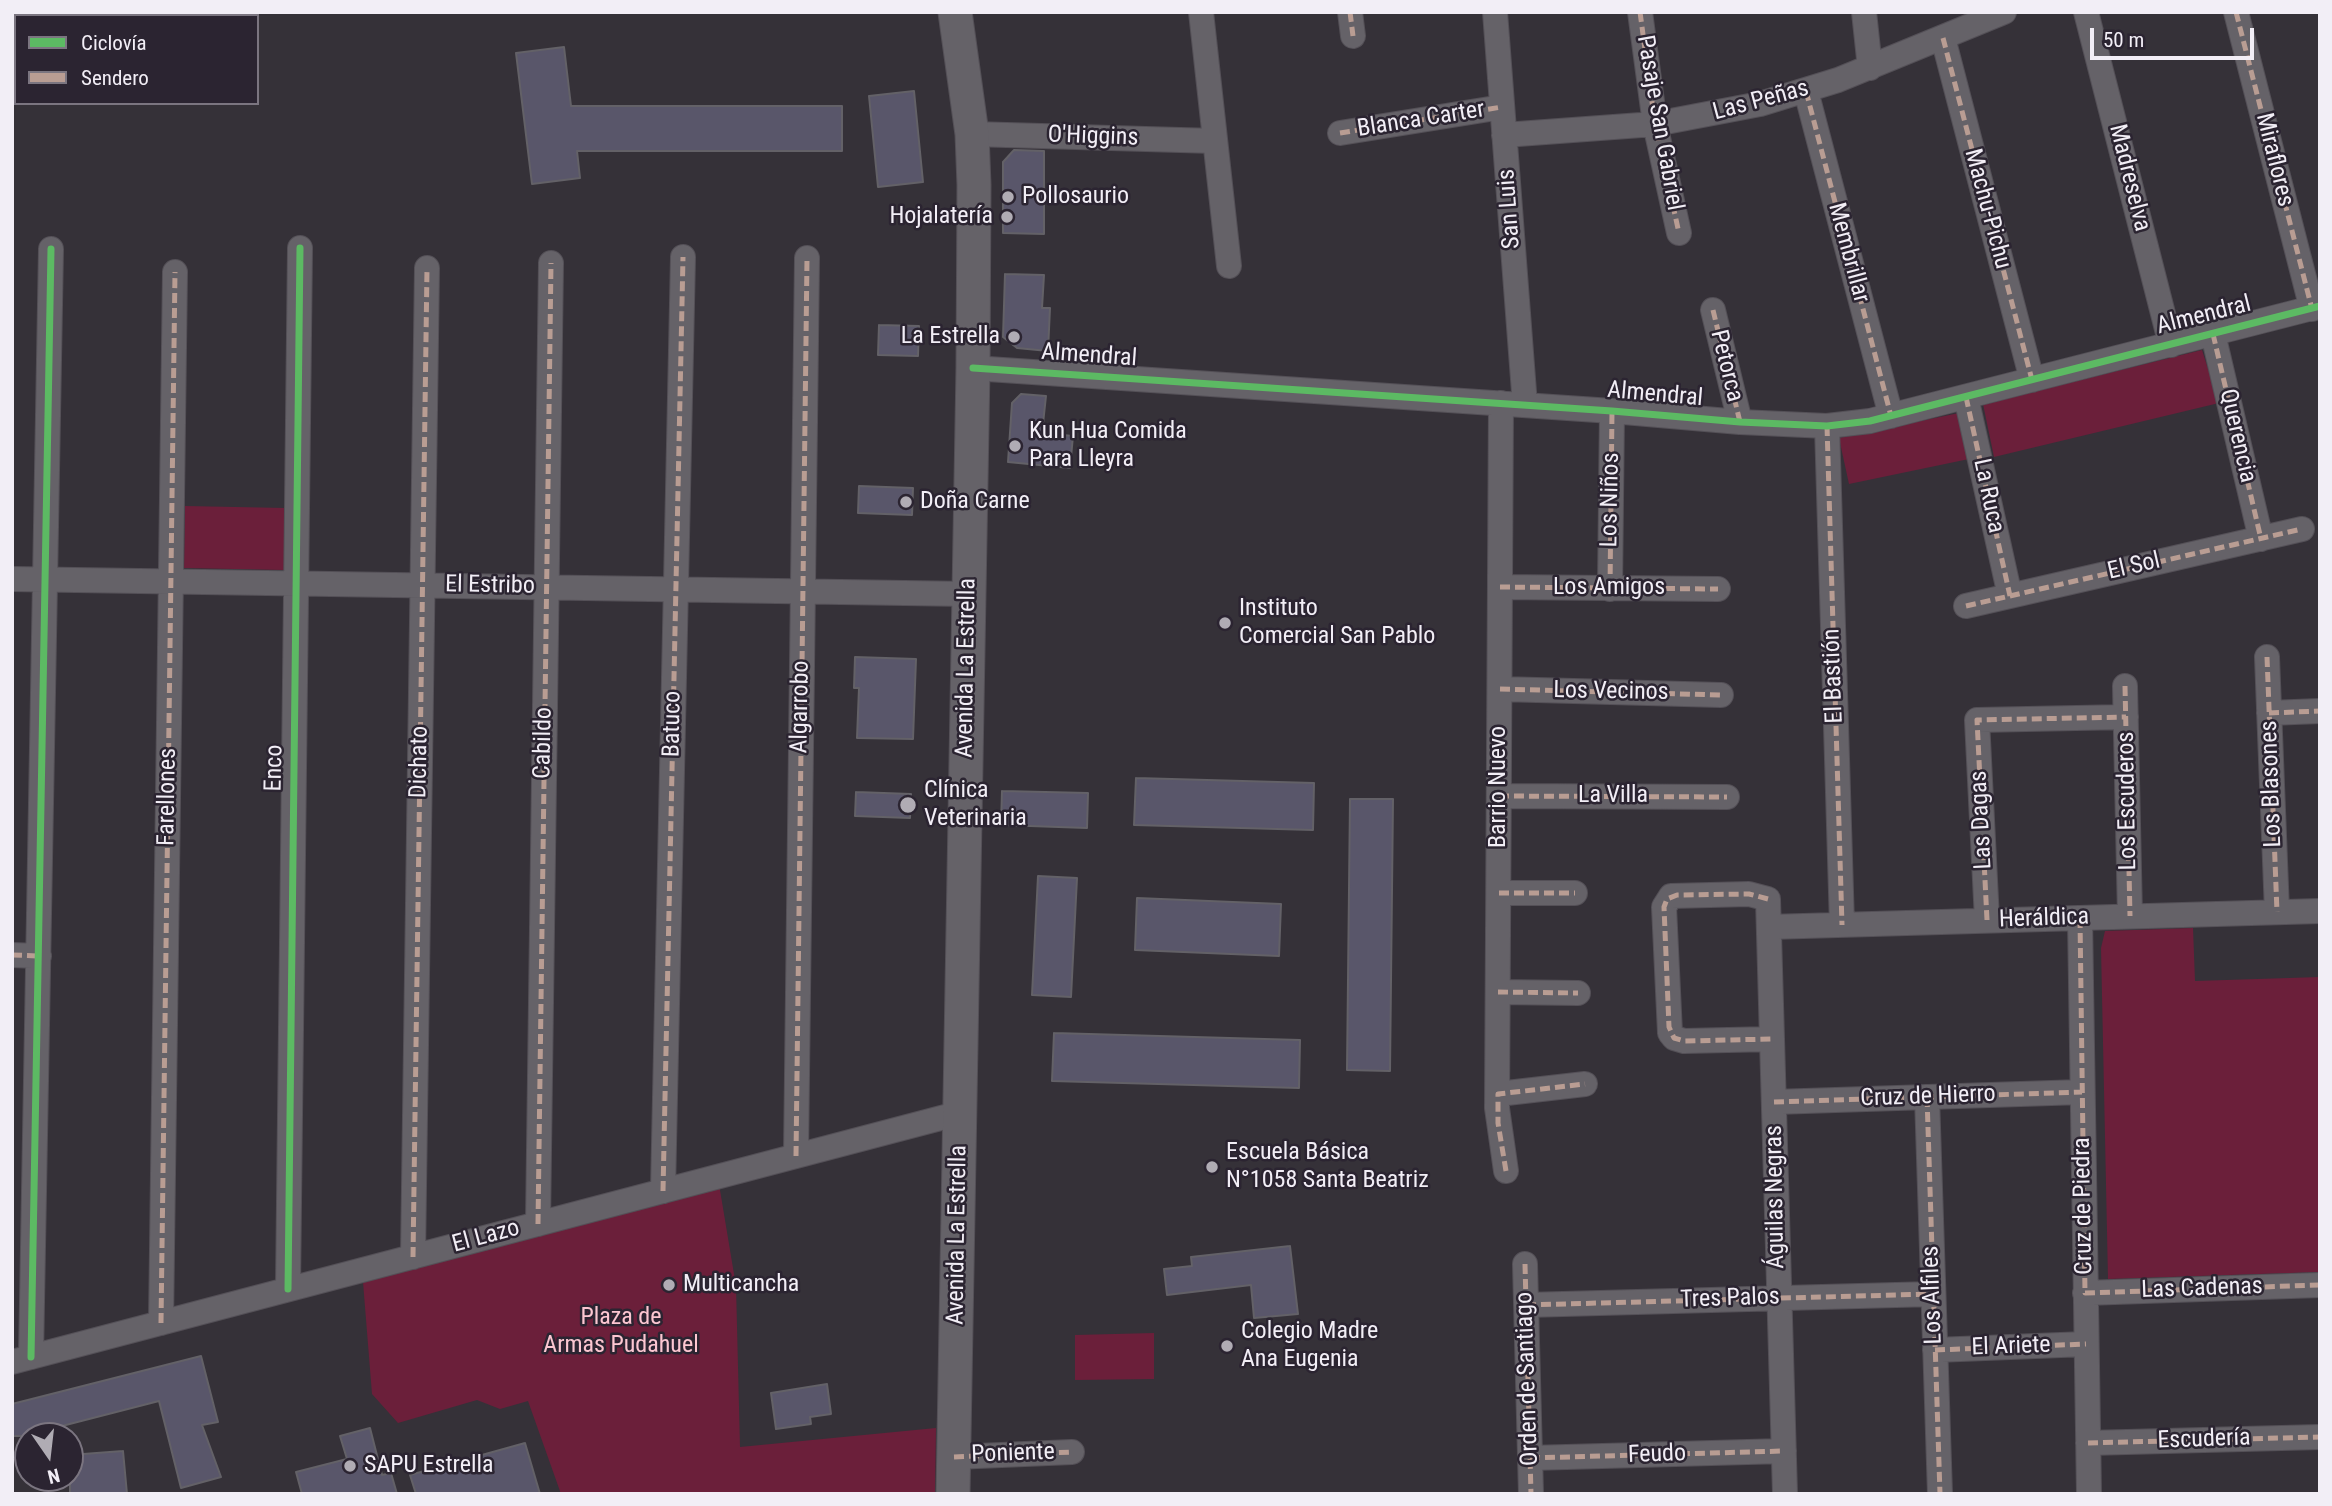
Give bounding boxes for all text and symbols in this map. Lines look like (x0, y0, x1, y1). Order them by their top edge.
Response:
legend (14, 14, 259, 105)
scale bar (2094, 14, 2258, 58)
text: 50 m (2103, 28, 2144, 52)
text: Ciclovía (81, 31, 147, 55)
street label: Pasaje San Gabriel (1629, 33, 1689, 213)
text: Sendero (81, 66, 149, 90)
street label: Las Peñas (1710, 74, 1812, 128)
street label: Blanca Carter (1355, 96, 1487, 144)
street label: Miraflores (2248, 110, 2300, 210)
street label: O'Higgins (1047, 121, 1139, 153)
street label: Madreselva (2102, 122, 2156, 234)
street label: Machu-Pichu (1957, 146, 2017, 272)
street label: San Luis (1493, 168, 1527, 250)
place label: Pollosaurio (1022, 183, 1129, 211)
marker: Pollosaurio (1000, 189, 1016, 205)
street label: Membrillar (1821, 200, 1875, 306)
place label: Hojalatería (889, 203, 993, 231)
marker: Hojalatería (999, 209, 1015, 225)
street label: Almendral (2154, 290, 2254, 342)
place label: La Estrella (901, 323, 1000, 351)
street label: Petorca (1703, 327, 1749, 405)
marker: La Estrella (1006, 329, 1022, 345)
street label: Almendral (1040, 338, 1138, 374)
street label: Almendral (1606, 376, 1704, 414)
street label: Querencia (2212, 386, 2262, 486)
place label: Kun Hua Comida Para Lleyra (1029, 418, 1187, 474)
marker: Kun Hua Comida Para Lleyra (1007, 438, 1023, 454)
street label: Los Niños (1596, 452, 1626, 548)
street label: La Ruca (1966, 456, 2010, 536)
place label: Doña Carne (920, 488, 1030, 516)
marker: Doña Carne (898, 494, 914, 510)
street label: El Sol (2105, 547, 2163, 587)
street label: El Estribo (445, 571, 535, 601)
street label: Los Amigos (1553, 574, 1665, 602)
street label: Avenida La Estrella (951, 578, 983, 758)
place label: Instituto Comercial San Pablo (1239, 595, 1435, 651)
marker: Instituto Comercial San Pablo (1217, 615, 1233, 631)
street label: El Bastión (1818, 628, 1850, 724)
street label: Algarrobo (786, 660, 816, 754)
street label: Los Vecinos (1553, 677, 1669, 707)
street label: Batuco (658, 691, 688, 757)
street label: Cabildo (529, 707, 559, 779)
street label: Los Blasones (2255, 720, 2289, 848)
street label: Dichato (405, 726, 435, 798)
street label: Barrio Nuevo (1485, 726, 1513, 848)
street label: Los Escuderos (2112, 731, 2144, 871)
street label: Enco (260, 744, 290, 792)
street label: Farellones (153, 748, 183, 846)
street label: Las Dagas (1965, 770, 1999, 870)
place label: Clínica Veterinaria (924, 777, 1027, 833)
street label: La Villa (1578, 782, 1648, 810)
marker: Clínica Veterinaria (898, 795, 918, 815)
street label: Heráldica (1999, 903, 2089, 935)
street label: Cruz de Hierro (1860, 1080, 1996, 1114)
street label: Águilas Negras (1760, 1125, 1792, 1269)
street label: Cruz de Piedra (2068, 1137, 2100, 1275)
place label: Escuela Básica N°1058 Santa Beatriz (1226, 1139, 1429, 1195)
street label: Avenida La Estrella (942, 1145, 974, 1325)
marker: Escuela Básica N°1058 Santa Beatriz (1204, 1159, 1220, 1175)
street label: El Lazo (449, 1214, 523, 1260)
street label: Los Alfiles (1917, 1245, 1949, 1345)
place label: Multicancha (683, 1271, 799, 1299)
street label: Las Cadenas (2141, 1272, 2263, 1306)
marker: Multicancha (661, 1277, 677, 1293)
street label: Tres Palos (1680, 1283, 1780, 1315)
street label: Orden de Santiago (1511, 1292, 1545, 1466)
park label: Plaza de Armas Pudahuel (543, 1304, 699, 1360)
place label: Colegio Madre Ana Eugenia (1241, 1318, 1378, 1374)
street label: El Ariete (1971, 1331, 2051, 1363)
marker: Colegio Madre Ana Eugenia (1219, 1338, 1235, 1354)
north arrow (14, 1422, 84, 1492)
street label: Escudería (2157, 1424, 2251, 1456)
street label: Poniente (971, 1438, 1055, 1470)
street label: Feudo (1627, 1440, 1687, 1470)
place label: SAPU Estrella (364, 1452, 493, 1480)
marker: SAPU Estrella (342, 1458, 358, 1474)
text: N (45, 1463, 62, 1488)

